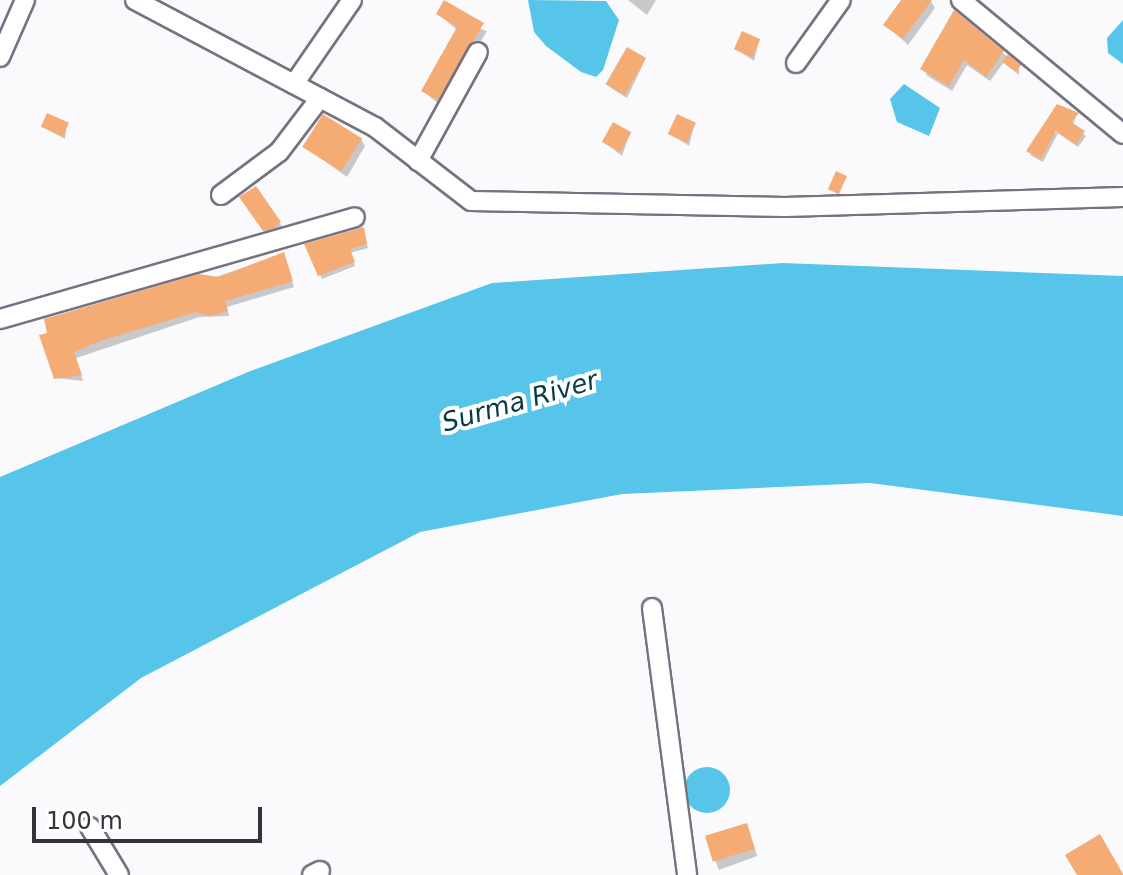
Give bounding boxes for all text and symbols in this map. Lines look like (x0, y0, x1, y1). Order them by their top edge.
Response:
water label: Surma River (439, 365, 601, 439)
scale bar (36, 791, 266, 841)
text: 100 m (46, 807, 123, 835)

